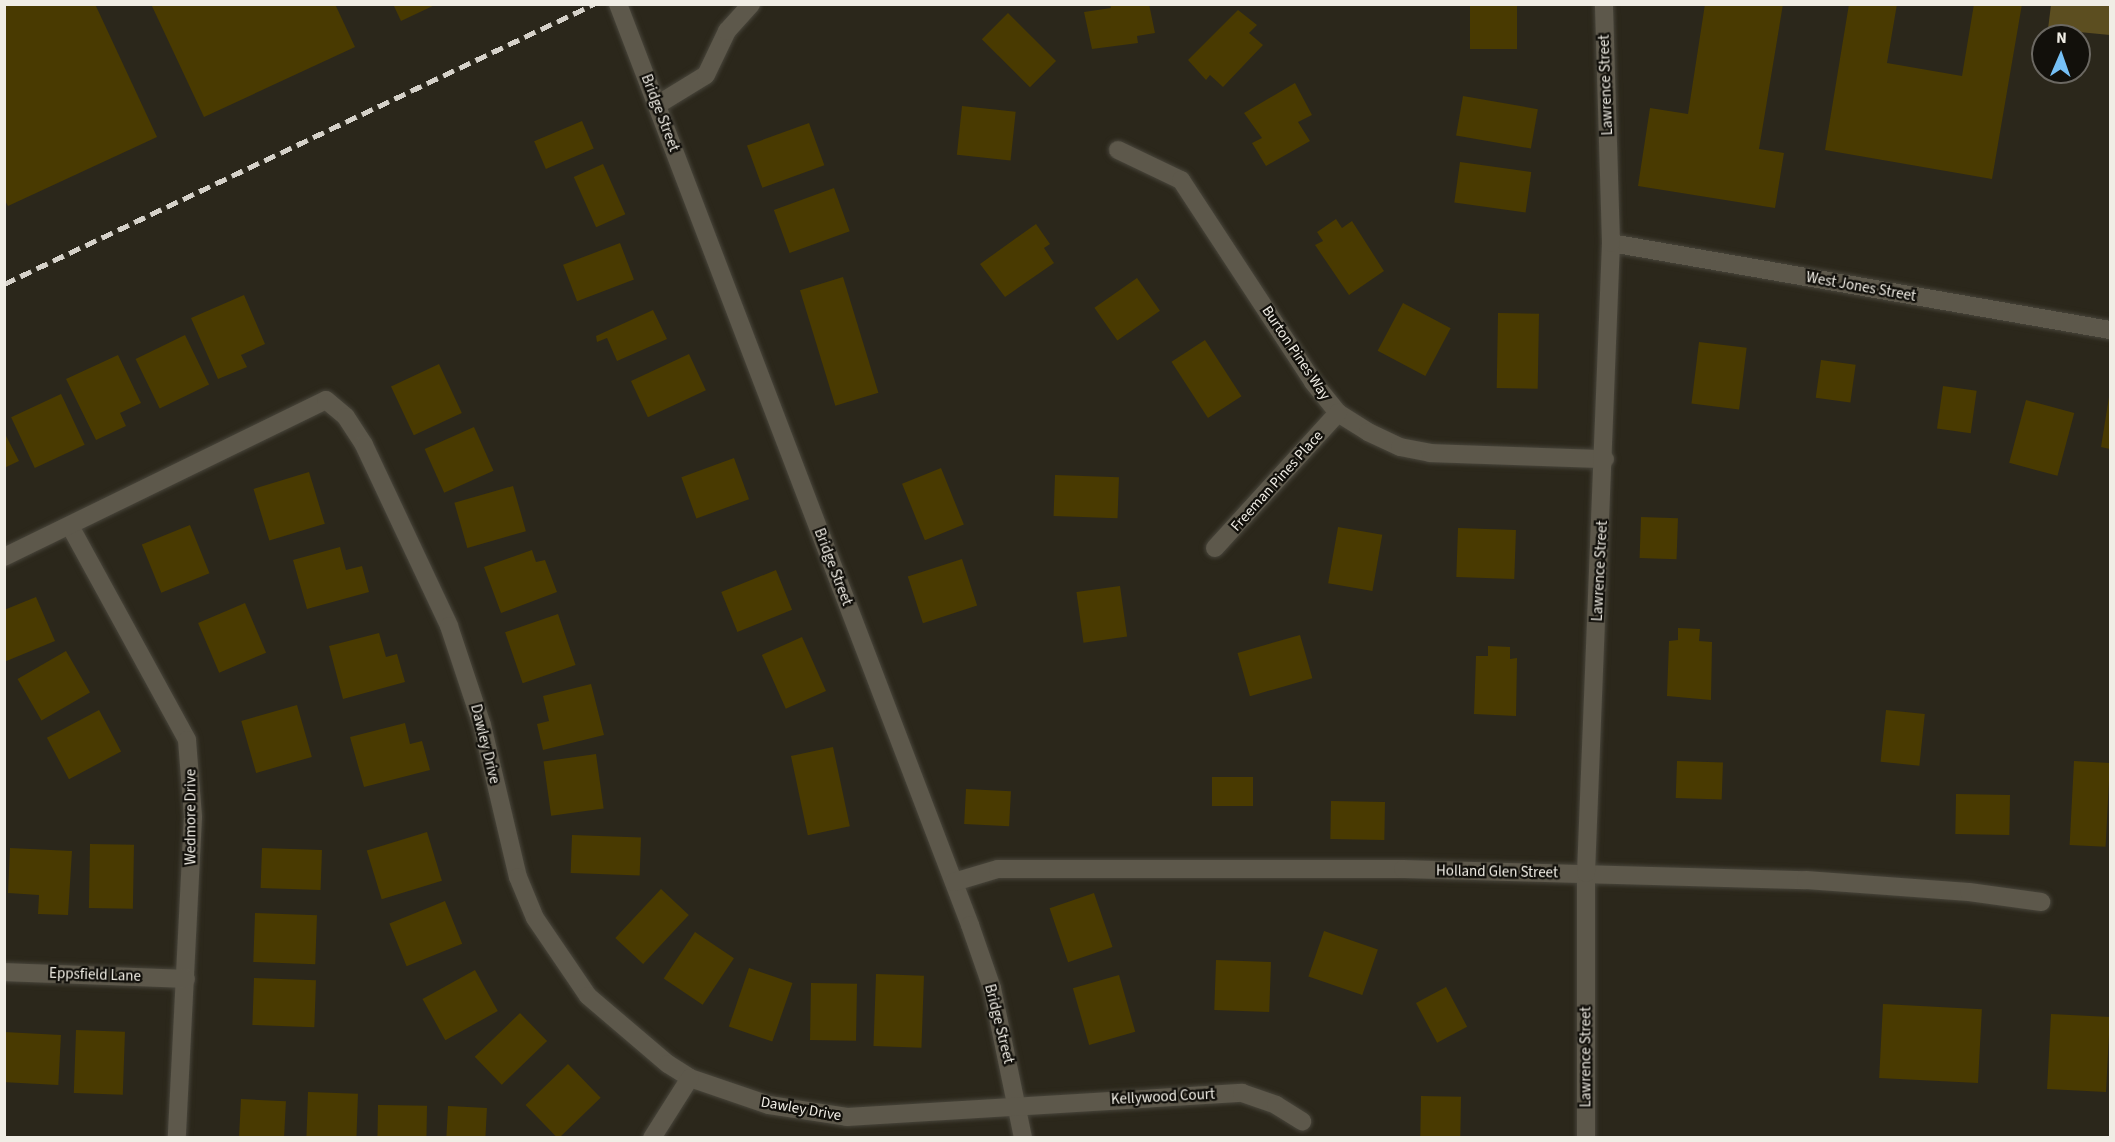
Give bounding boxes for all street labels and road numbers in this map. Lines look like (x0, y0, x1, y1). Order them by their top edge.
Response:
street label: Lawrence Street (1595, 34, 1617, 136)
street label: Bridge Street (637, 72, 683, 154)
street label: West Jones Street (1805, 268, 1917, 306)
street label: Burton Pines Way (1258, 303, 1334, 403)
street label: Freeman Pines Place (1227, 427, 1327, 535)
street label: Lawrence Street (1588, 520, 1612, 622)
street label: Bridge Street (810, 526, 856, 608)
street label: Dawley Drive (466, 702, 504, 786)
street label: Wedmore Drive (182, 769, 200, 865)
street label: Holland Glen Street (1436, 862, 1558, 882)
street label: Eppsfield Lane (49, 964, 141, 986)
street label: Bridge Street (980, 982, 1018, 1066)
street label: Lawrence Street (1577, 1007, 1595, 1107)
street label: Kellywood Court (1111, 1085, 1215, 1109)
street label: Dawley Drive (759, 1093, 843, 1125)

